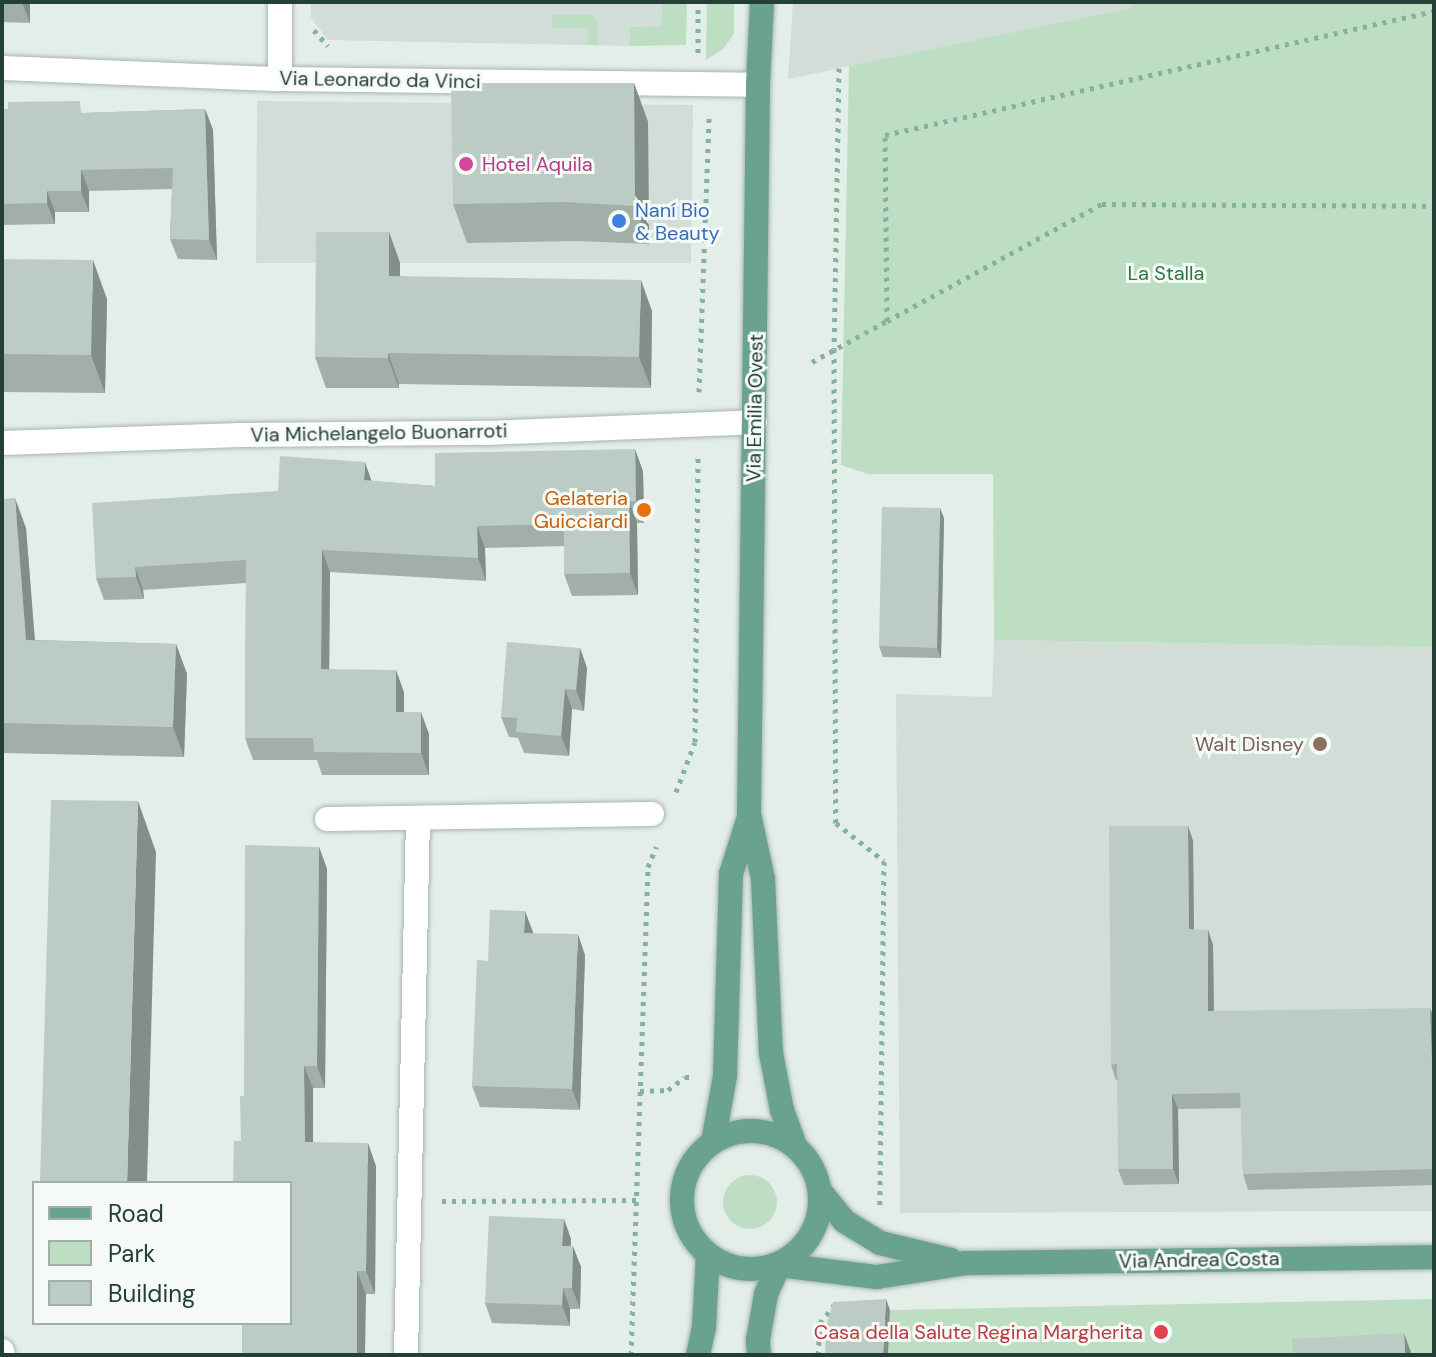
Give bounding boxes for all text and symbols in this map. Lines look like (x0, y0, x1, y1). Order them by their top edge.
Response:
street label: Via Leonardo da Vinci (279, 66, 481, 94)
place label: Hotel Aquila (482, 152, 593, 176)
marker: Hotel Aquila (457, 155, 475, 173)
place label: Naní Bio & Beauty (635, 198, 720, 245)
marker: Naní Bio & Beauty (610, 212, 628, 230)
park label: La Stalla (1128, 261, 1204, 285)
street label: Via Emilia Ovest (742, 334, 768, 482)
street label: Via Michelangelo Buonarroti (250, 419, 508, 447)
place label: Gelateria Guicciardi (534, 486, 628, 533)
marker: Gelateria Guicciardi (635, 501, 653, 519)
place label: Walt Disney (1195, 732, 1304, 756)
marker: Walt Disney (1311, 735, 1329, 753)
legend (32, 1181, 292, 1325)
text: Road (108, 1198, 164, 1229)
text: Park (108, 1238, 155, 1269)
street label: Via Andrea Costa (1118, 1247, 1280, 1273)
text: Building (108, 1278, 195, 1309)
place label: Casa della Salute Regina Margherita (814, 1320, 1143, 1344)
marker: Casa della Salute Regina Margherita (1150, 1321, 1172, 1343)

